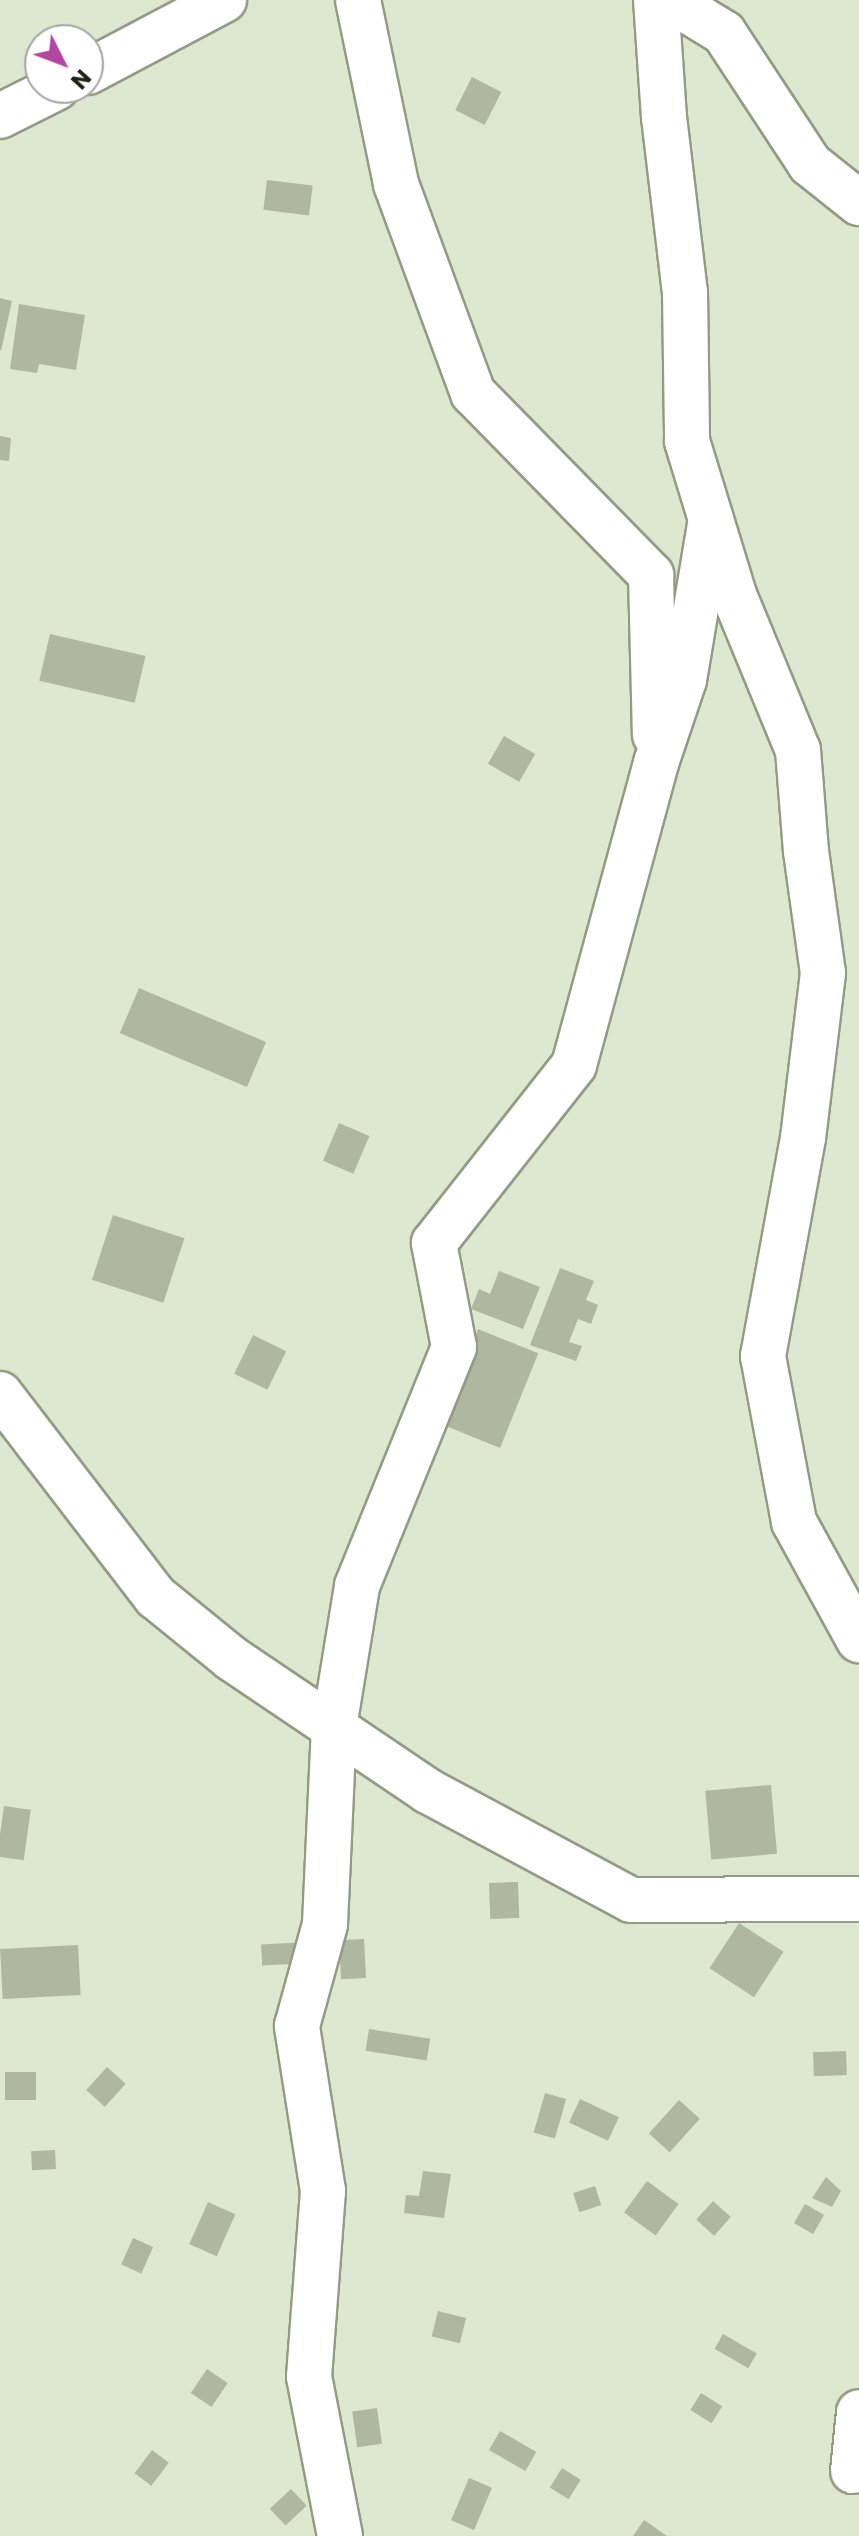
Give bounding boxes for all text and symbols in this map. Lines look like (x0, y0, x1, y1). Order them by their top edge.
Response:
north arrow (24, 24, 104, 104)
text: N (64, 63, 98, 96)

